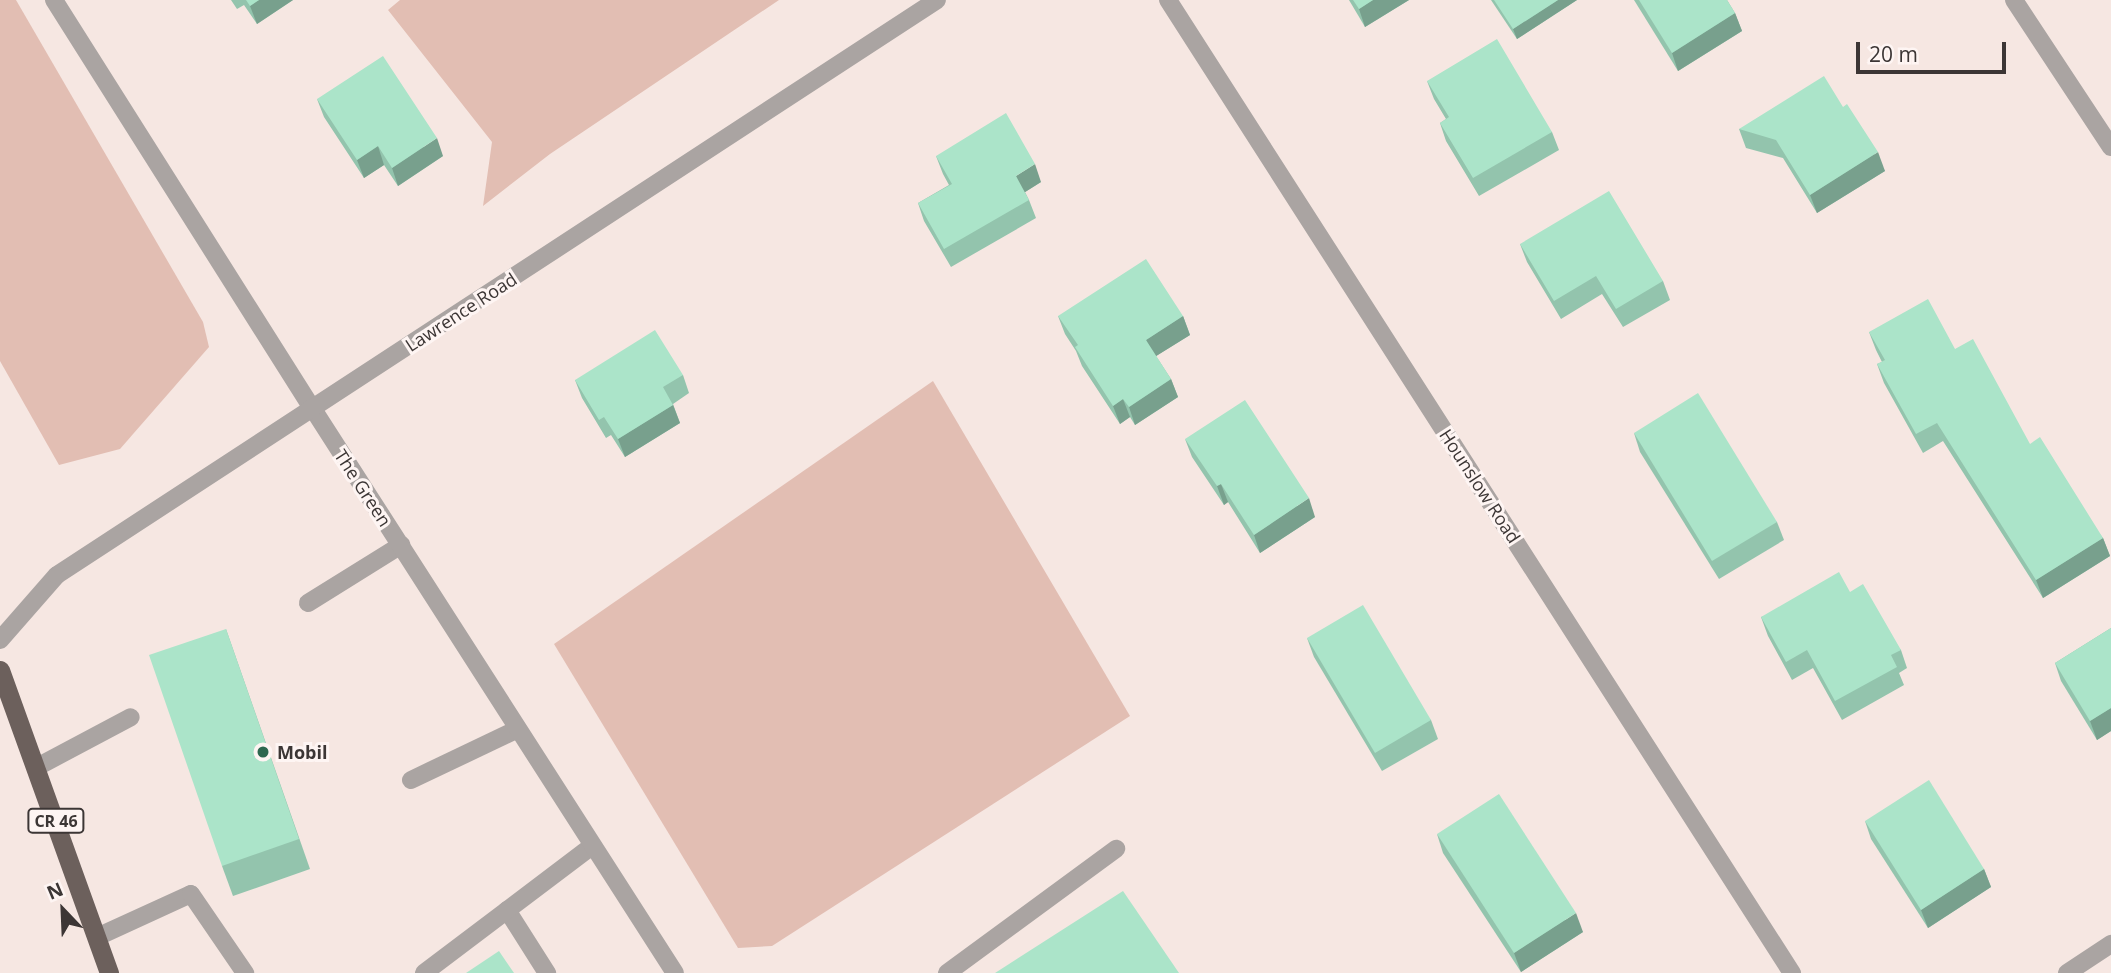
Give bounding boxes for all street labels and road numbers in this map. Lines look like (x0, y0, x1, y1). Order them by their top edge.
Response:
street label: Lawrence Road (401, 268, 521, 356)
street label: Hounslow Road (1435, 425, 1525, 547)
street label: The Green (330, 445, 396, 531)
road number: CR 46 (26, 808, 86, 834)

